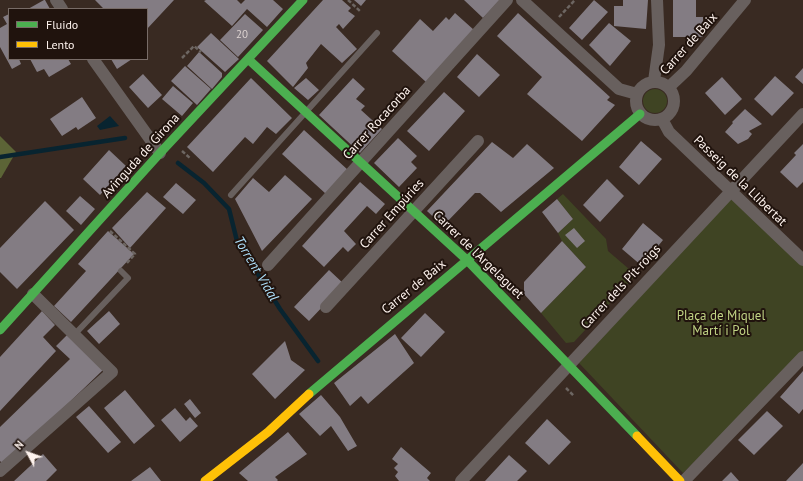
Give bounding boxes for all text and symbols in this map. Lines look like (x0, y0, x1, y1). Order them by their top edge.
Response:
legend (8, 8, 148, 60)
street label: Carrer de Baix (657, 10, 721, 78)
text: Fluido (46, 17, 78, 32)
house number: 20 (236, 28, 248, 42)
text: Lento (46, 37, 75, 52)
street label: Carrer Rocacorba (340, 83, 414, 163)
street label: Avinguda de Girona (99, 111, 183, 201)
street label: Passeig de la Llibertat (690, 133, 790, 229)
street label: Carrer Empúries (357, 176, 427, 252)
street label: Carrer de l'Argelaguet (429, 208, 527, 302)
water label: Torrent Vidal (230, 233, 282, 305)
street label: Carrer dels Pit-roigs (578, 241, 664, 333)
street label: Carrer de Baix (379, 256, 449, 318)
park label: Plaça de Miquel Martí i Pol (677, 308, 765, 339)
north arrow (8, 433, 48, 473)
text: N (11, 438, 27, 452)

